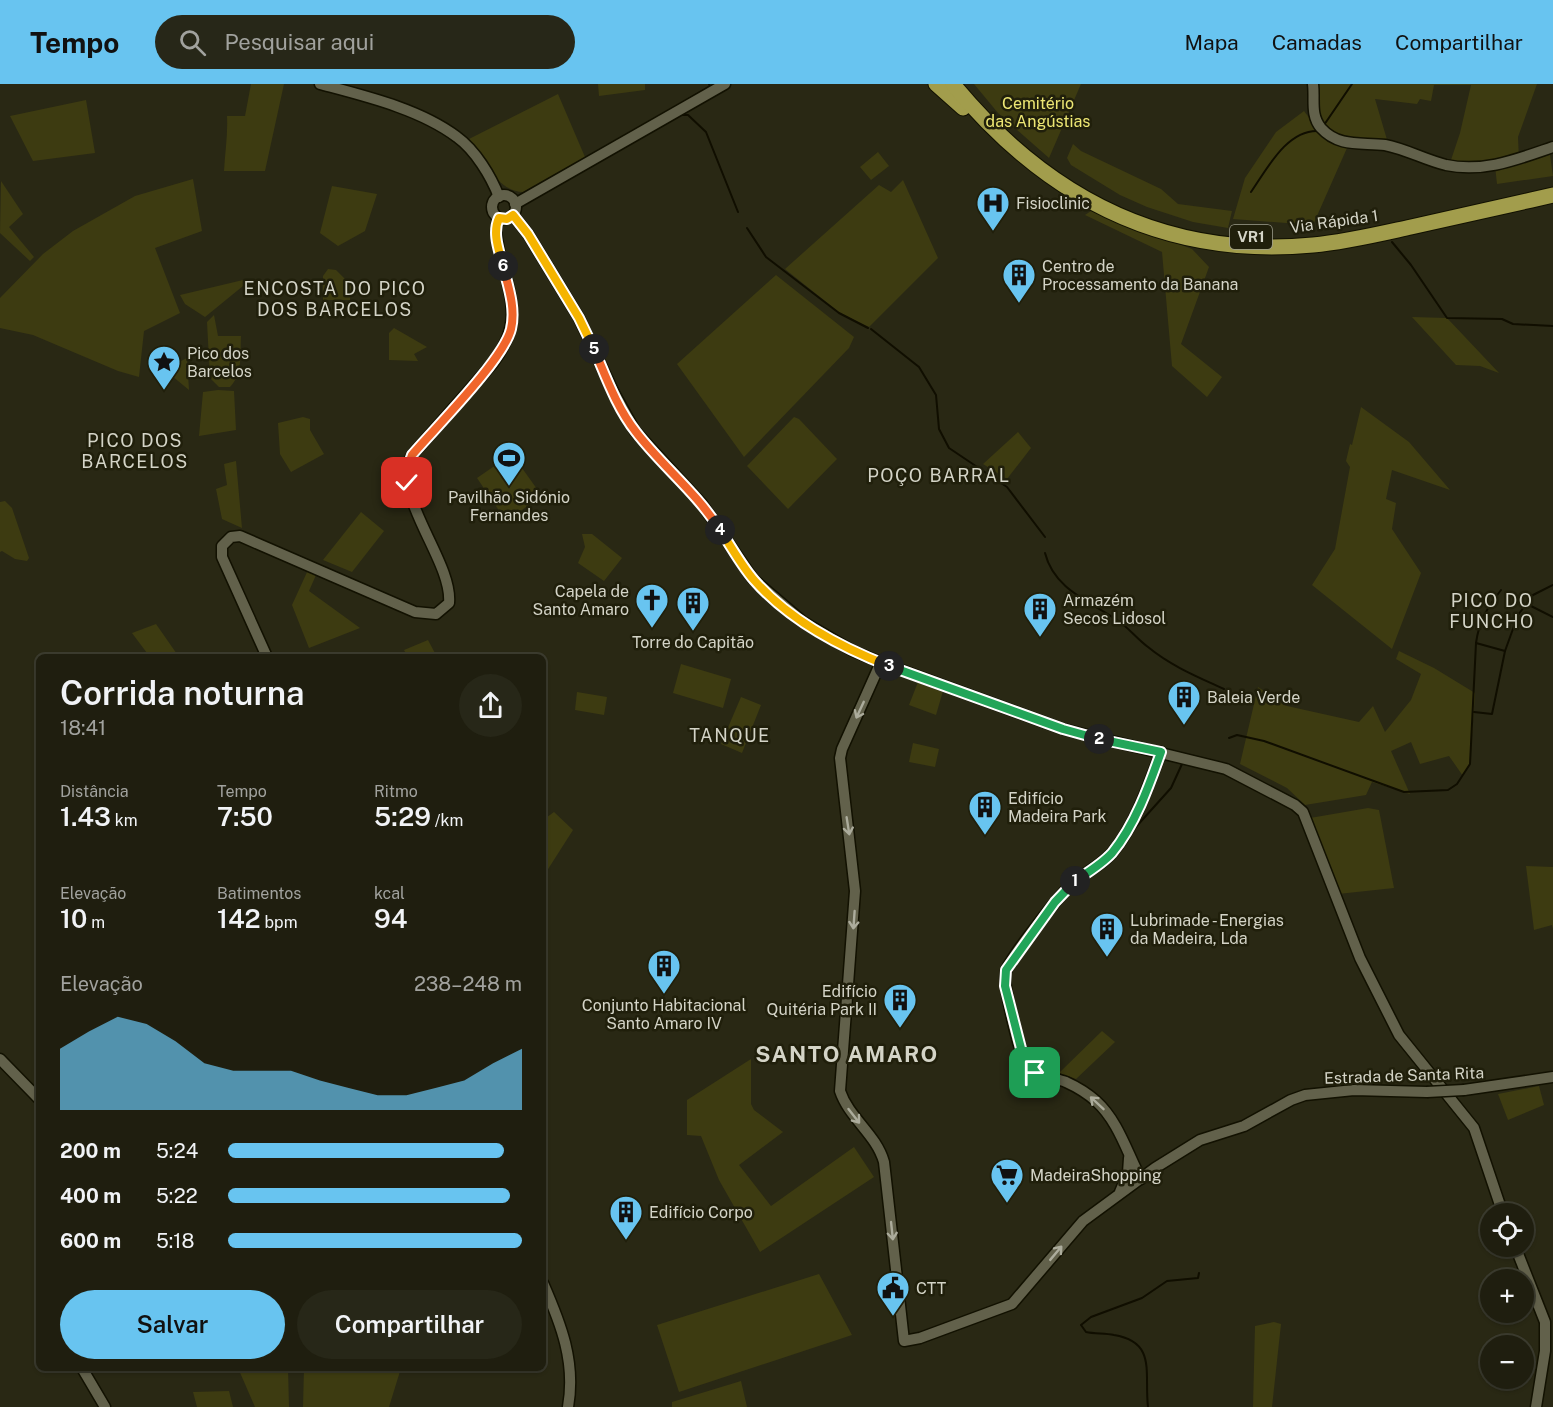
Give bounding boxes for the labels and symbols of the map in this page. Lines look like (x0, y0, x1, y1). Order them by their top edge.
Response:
park label: Cemitério das Angústias (986, 94, 1090, 131)
hospital icon: Fisioclinic (975, 185, 1011, 232)
place label: Fisioclinic (1016, 194, 1090, 213)
street label: Via Rápida 1 (1289, 206, 1380, 237)
road number: VR1 (1230, 225, 1272, 249)
pin: 6 (488, 251, 518, 281)
building icon: Centro de Processamento da Banana (1001, 257, 1037, 304)
place label: Centro de Processamento da Banana (1042, 257, 1238, 294)
district label: ENCOSTA DO PICO DOS BARCELOS (243, 278, 427, 320)
pin: 5 (579, 334, 609, 364)
place icon: Pico dos Barcelos (146, 344, 182, 391)
place label: Pico dos Barcelos (187, 344, 252, 381)
district label: PICO DOS BARCELOS (81, 430, 189, 472)
sports icon: Pavilhão Sidónio Fernandes (491, 440, 527, 487)
pin (381, 457, 432, 508)
district label: POÇO BARRAL (867, 465, 1011, 486)
place label: Pavilhão Sidónio Fernandes (448, 488, 570, 525)
pin: 4 (705, 515, 735, 545)
place label: Capela de Santo Amaro (533, 582, 629, 619)
church icon: Capela de Santo Amaro (634, 582, 670, 629)
building icon: Torre do Capitão (675, 585, 711, 632)
district label: PICO DO FUNCHO (1449, 590, 1535, 632)
building icon: Armazém Secos Lidosol (1022, 591, 1058, 638)
place label: Armazém Secos Lidosol (1063, 591, 1166, 628)
place label: Torre do Capitão (632, 633, 754, 652)
pin: 3 (874, 651, 904, 681)
building icon: Baleia Verde (1166, 679, 1202, 726)
place label: Baleia Verde (1207, 688, 1300, 707)
one-way arrow (853, 701, 865, 719)
pin: 2 (1084, 724, 1114, 754)
district label: TANQUE (689, 725, 771, 746)
building icon: Edifício Madeira Park (967, 789, 1003, 836)
place label: Edifício Madeira Park (1008, 789, 1106, 826)
one-way arrow (842, 815, 853, 835)
pin: 1 (1060, 866, 1090, 896)
one-way arrow (848, 910, 859, 930)
building icon: Lubrimade - Energias da Madeira, Lda (1089, 911, 1125, 958)
place label: Lubrimade - Energias da Madeira, Lda (1130, 911, 1284, 948)
building icon: Conjunto Habitacional Santo Amaro IV (646, 948, 682, 995)
place label: Edifício Quitéria Park II (767, 982, 877, 1019)
building icon: Edifício Quitéria Park II (882, 982, 918, 1029)
place label: Conjunto Habitacional Santo Amaro IV (582, 996, 746, 1033)
district label: SANTO AMARO (755, 1041, 939, 1067)
pin (1009, 1047, 1060, 1098)
street label: Estrada de Santa Rita (1324, 1063, 1484, 1088)
one-way arrow (1090, 1096, 1105, 1110)
one-way arrow (847, 1107, 860, 1123)
supermarket icon: MadeiraShopping (989, 1157, 1025, 1204)
place label: MadeiraShopping (1030, 1166, 1162, 1185)
building icon: Edifício Corpo (608, 1194, 644, 1241)
place label: Edifício Corpo (649, 1203, 753, 1222)
one-way arrow (887, 1220, 898, 1240)
one-way arrow (1049, 1245, 1062, 1261)
public building icon: CTT (875, 1270, 911, 1317)
place label: CTT (916, 1279, 947, 1298)

